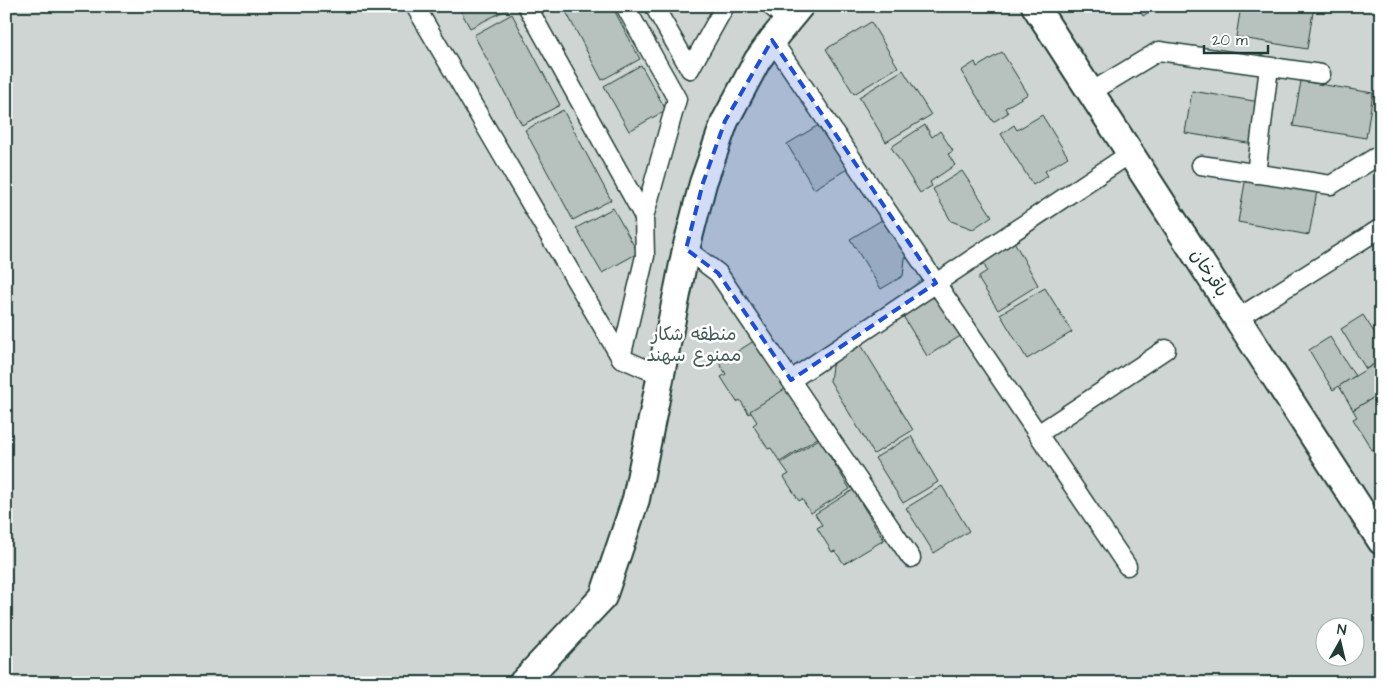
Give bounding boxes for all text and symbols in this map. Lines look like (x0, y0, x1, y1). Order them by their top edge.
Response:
scale bar (1204, 22, 1268, 54)
text: 20 m (1212, 30, 1248, 51)
street label: باقرخان (1184, 244, 1234, 302)
park label: منطقه شکار ممنوع سهند (647, 322, 741, 368)
north arrow (1314, 616, 1364, 666)
text: N (1336, 620, 1348, 641)

